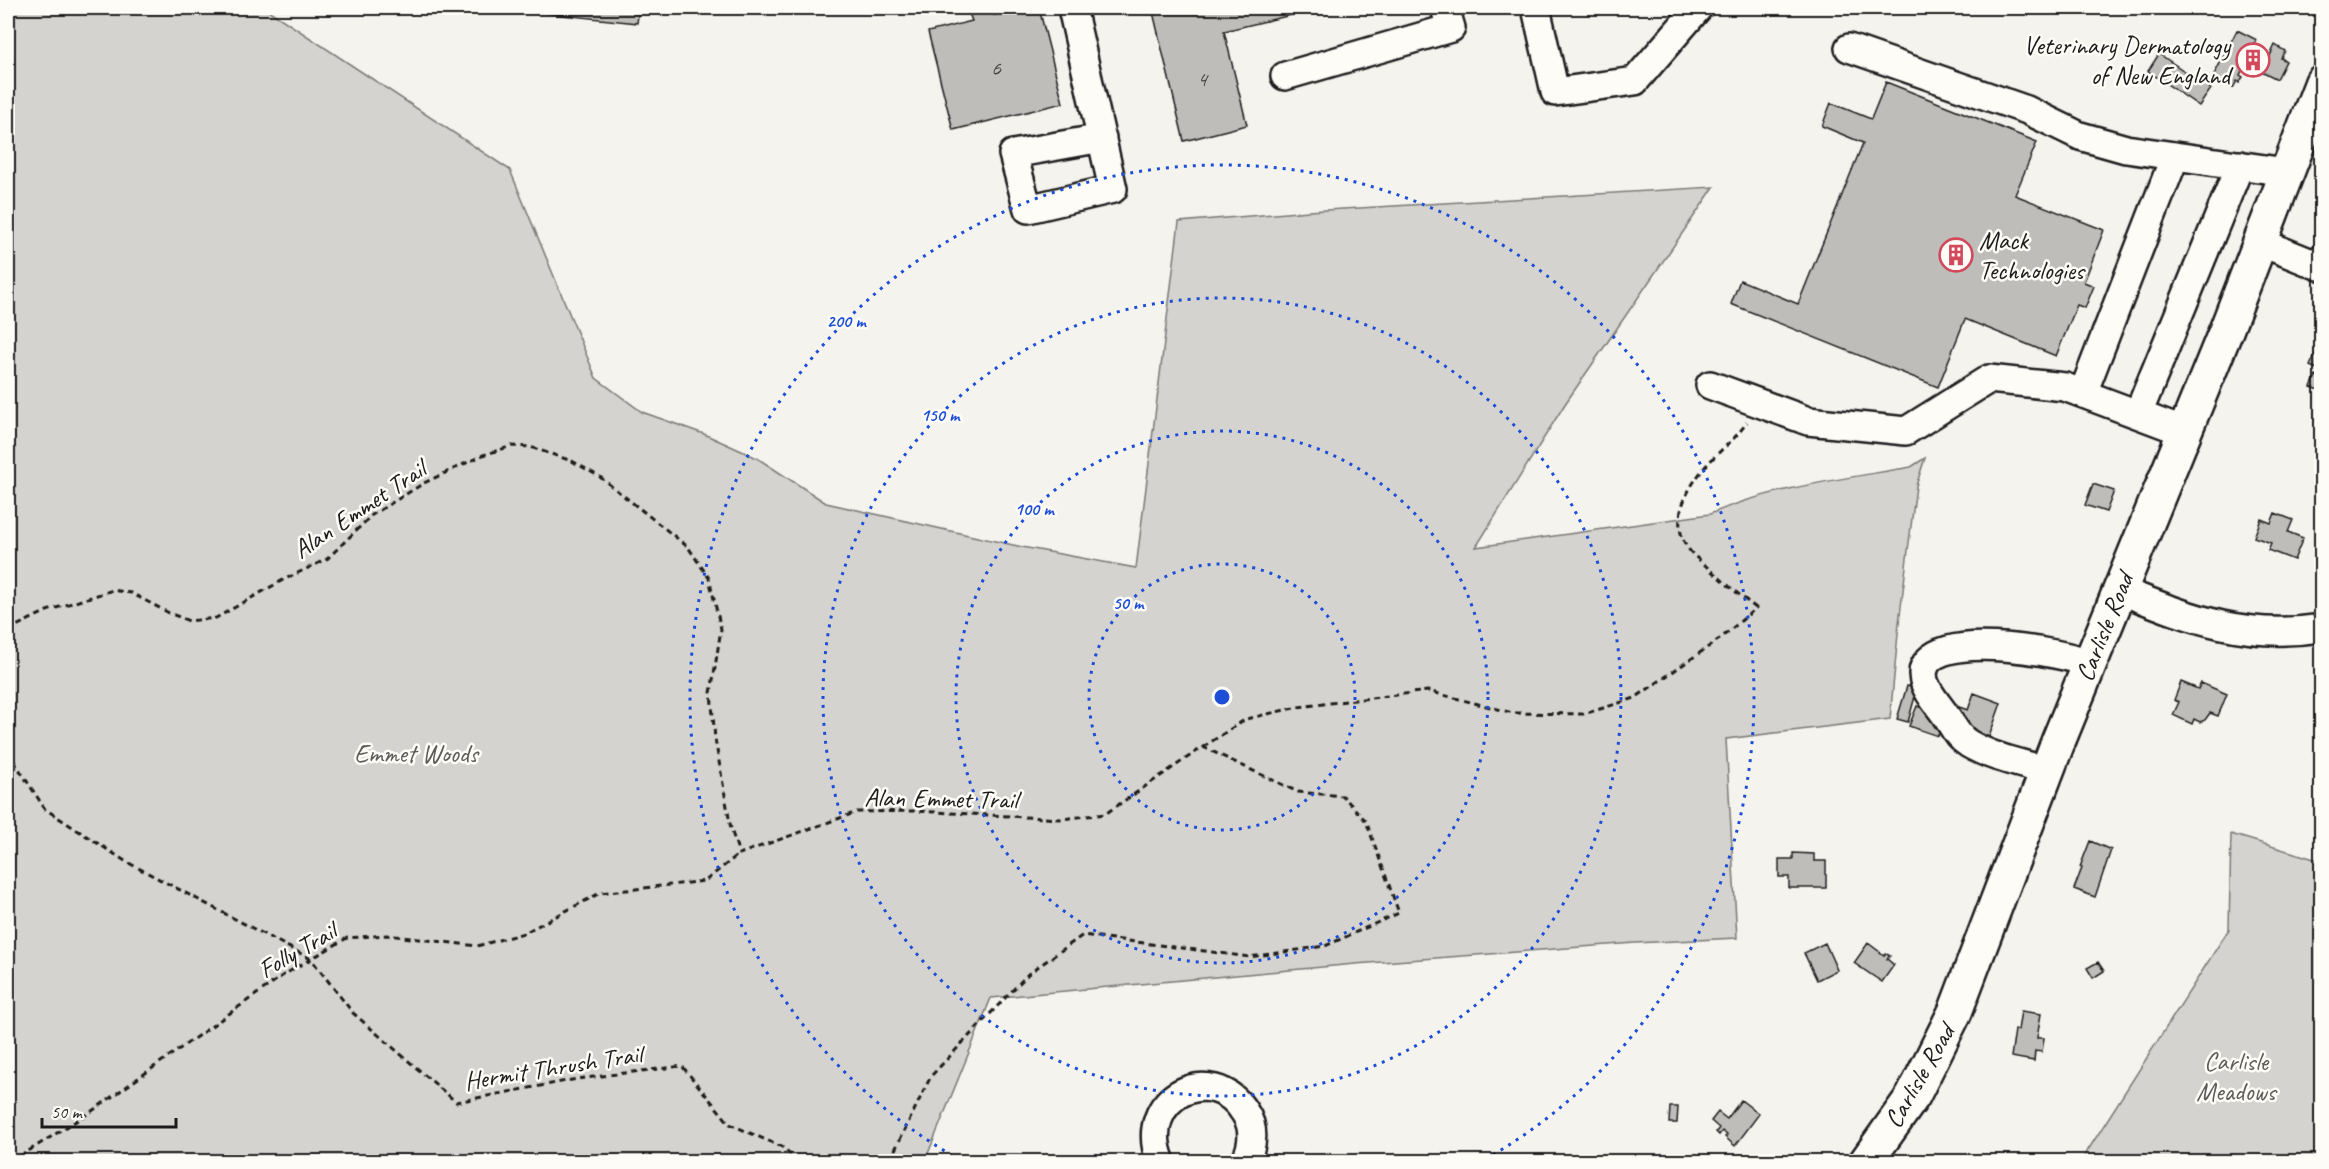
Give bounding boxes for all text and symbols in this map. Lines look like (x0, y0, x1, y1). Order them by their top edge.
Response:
place label: Veterinary Dermatology of New England (2023, 29, 2234, 92)
building icon: Veterinary Dermatology of New England (2235, 42, 2271, 78)
house number: 6 (991, 54, 1002, 82)
house number: 4 (1197, 65, 1209, 93)
place label: Mack Technologies (1979, 224, 2086, 287)
building icon: Mack Technologies (1938, 237, 1974, 273)
text: 200 m (827, 310, 867, 332)
text: 150 m (921, 404, 961, 426)
street label: Alan Emmet Trail (287, 450, 436, 566)
text: 100 m (1015, 498, 1055, 520)
street label: Carlisle Road (2068, 565, 2142, 686)
text: 50 m (1113, 592, 1145, 614)
centre of rings (1212, 687, 1232, 707)
park label: Emmet Woods (354, 737, 480, 770)
street label: Alan Emmet Trail (864, 781, 1022, 816)
street label: Folly Trail (252, 913, 346, 986)
street label: Carlisle Road (1877, 1015, 1964, 1134)
street label: Hermit Thrush Trail (462, 1036, 649, 1098)
park label: Carlisle Meadows (2196, 1045, 2278, 1108)
scale bar (42, 1091, 176, 1129)
text: 50 m (51, 1101, 84, 1123)

